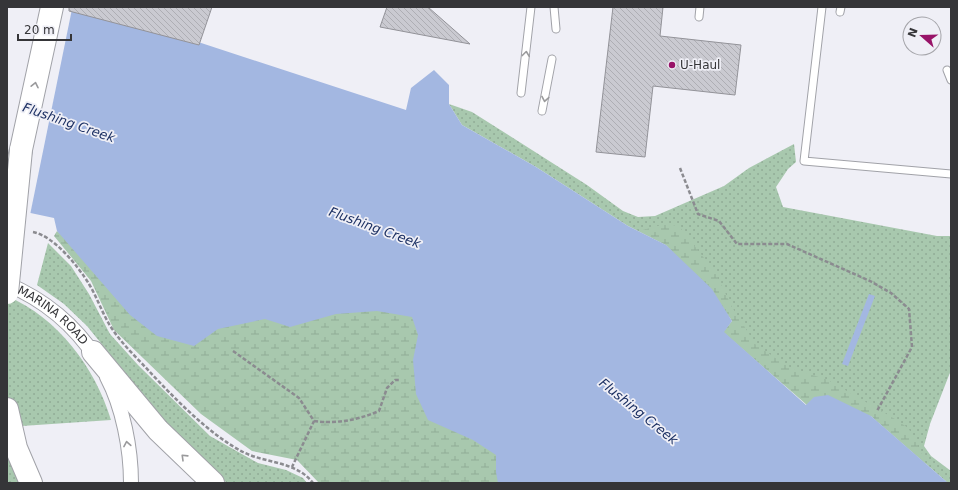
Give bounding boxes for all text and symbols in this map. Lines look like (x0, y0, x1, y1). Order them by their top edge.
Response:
scale bar (18, 16, 71, 42)
north arrow (902, 16, 942, 56)
text: 20 m (24, 23, 55, 37)
text: N (905, 26, 921, 39)
one-way arrow (521, 51, 530, 57)
place label: U-Haul (680, 58, 720, 72)
marker: U-Haul (667, 60, 677, 70)
one-way arrow (31, 81, 39, 88)
one-way arrow (541, 95, 549, 102)
water label: Flushing Creek (21, 100, 117, 145)
water label: Flushing Creek (327, 204, 423, 251)
street label: MARINA ROAD (15, 283, 91, 347)
water label: Flushing Creek (596, 375, 681, 448)
one-way arrow (123, 441, 132, 447)
one-way arrow (181, 454, 189, 462)

